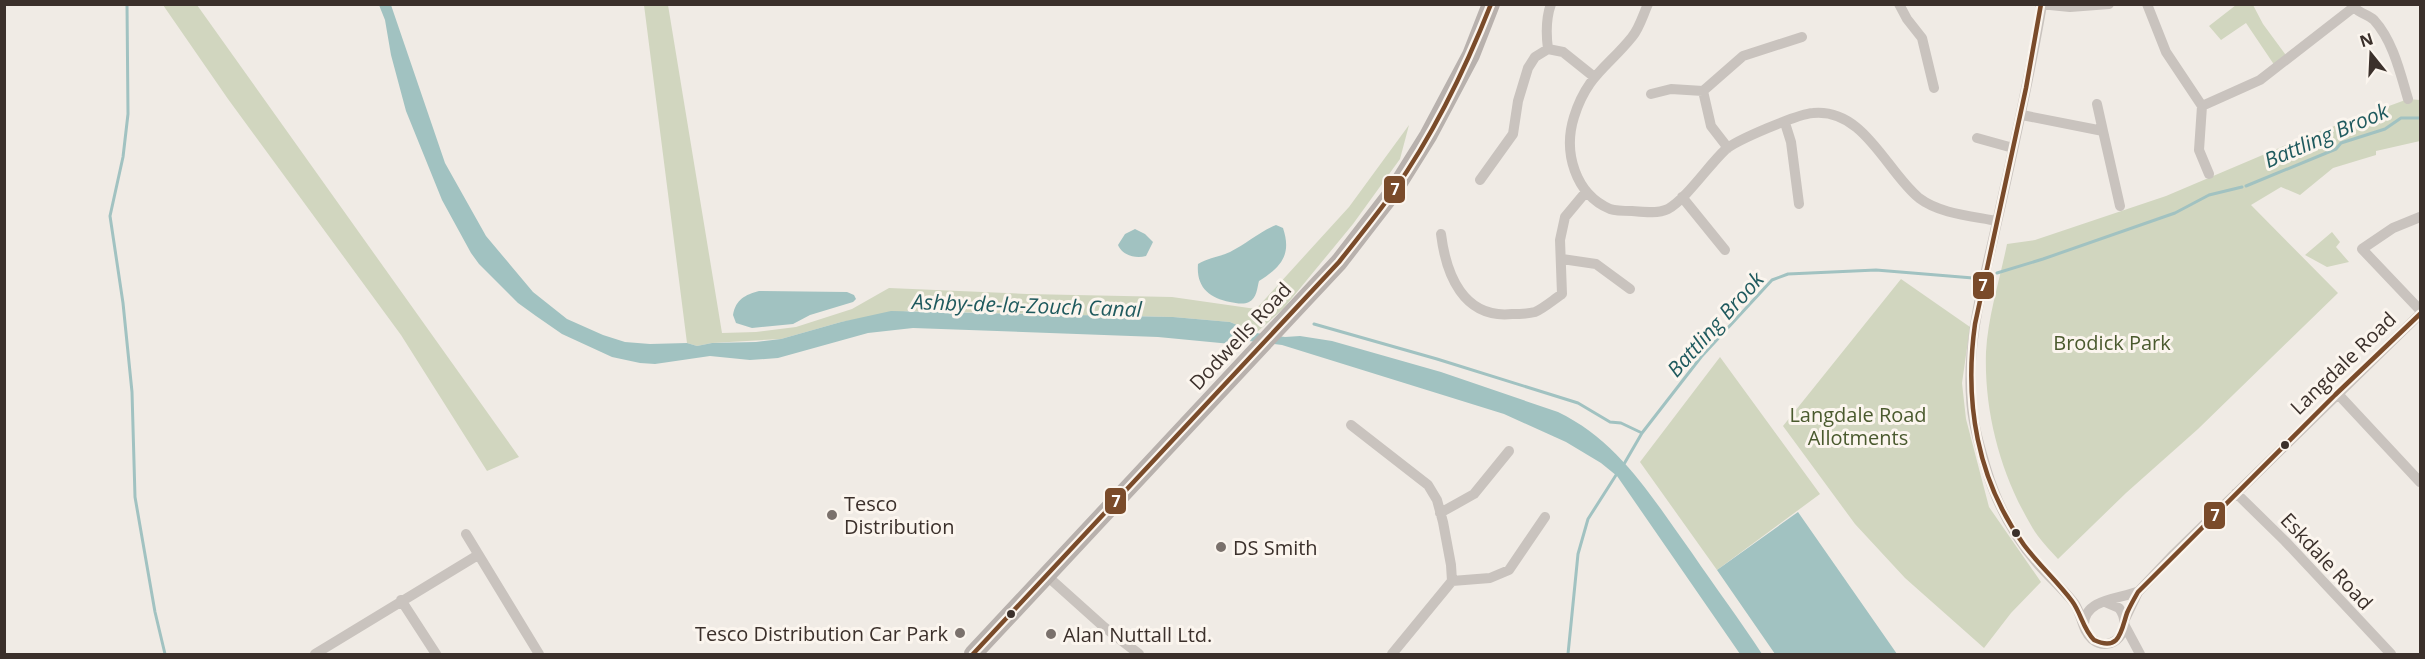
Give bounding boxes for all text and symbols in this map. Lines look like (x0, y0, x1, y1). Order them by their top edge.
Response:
north arrow (2341, 24, 2401, 84)
text: N (2357, 27, 2376, 52)
water label: Battling Brook (2260, 96, 2393, 174)
line badge: 7 (1383, 175, 1406, 204)
text: 7 (1390, 178, 1400, 200)
water label: Battling Brook (1660, 265, 1770, 382)
line badge: 7 (1972, 271, 1995, 300)
text: 7 (1978, 274, 1988, 296)
street label: Dodwells Road (1183, 276, 1297, 396)
water label: Ashby-de-la-Zouch Canal (910, 287, 1143, 323)
street label: Langdale Road (2284, 306, 2402, 420)
park label: Brodick Park (2053, 329, 2171, 356)
park label: Langdale Road Allotments (1789, 401, 1927, 451)
unlabelled marker (2279, 439, 2291, 451)
line badge: 7 (1104, 487, 1127, 515)
place label: Tesco Distribution (844, 490, 954, 540)
text: 7 (1111, 490, 1121, 512)
line badge: 7 (2203, 501, 2226, 530)
text: 7 (2210, 504, 2220, 526)
street label: Eskdale Road (2275, 507, 2379, 615)
marker: Tesco Distribution (825, 508, 839, 522)
unlabelled marker (2010, 527, 2022, 539)
place label: DS Smith (1233, 534, 1318, 561)
marker: DS Smith (1214, 540, 1228, 554)
unlabelled marker (1005, 608, 1017, 620)
place label: Tesco Distribution Car Park (695, 620, 948, 647)
place label: Alan Nuttall Ltd. (1063, 621, 1212, 648)
marker: Tesco Distribution Car Park (953, 626, 967, 640)
marker: Alan Nuttall Ltd. (1044, 627, 1058, 641)

